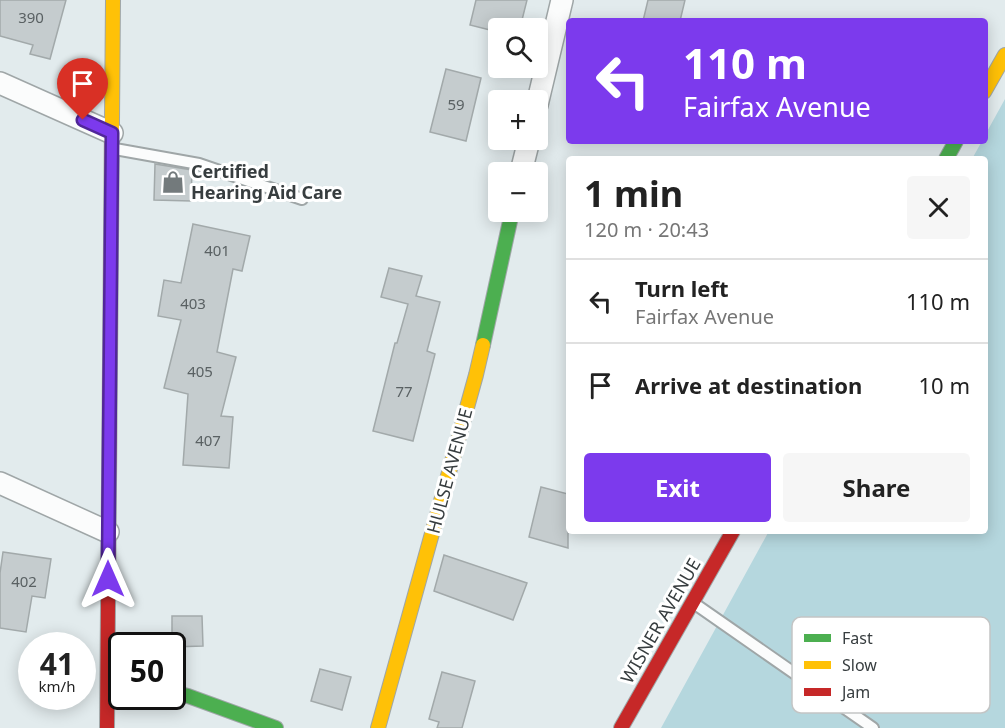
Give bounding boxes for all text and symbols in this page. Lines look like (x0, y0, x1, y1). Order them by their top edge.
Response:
house number: 390 (18, 7, 44, 27)
map controls (488, 18, 548, 222)
button: search (488, 18, 548, 78)
text: 110 m (683, 34, 807, 91)
icon: left (584, 42, 662, 120)
pin (57, 58, 108, 120)
icon: arrive (66, 67, 99, 100)
text: Fairfax Avenue (683, 88, 871, 125)
button: + (488, 90, 548, 150)
house number: 59 (447, 94, 465, 114)
place label: Certified Hearing Aid Care (191, 159, 342, 204)
button: − (488, 162, 548, 222)
shop icon: Certified Hearing Aid Care (160, 169, 186, 195)
text: 1 min (584, 169, 683, 218)
button: close (907, 176, 970, 239)
text: 120 m · 20:43 (584, 216, 709, 243)
house number: 401 (204, 240, 230, 260)
text: Turn left (635, 273, 729, 303)
icon: left (584, 285, 617, 318)
text: 110 m (906, 286, 970, 316)
house number: 403 (180, 293, 206, 313)
text: Fairfax Avenue (635, 303, 774, 330)
house number: 405 (187, 361, 213, 381)
icon: arrive (584, 369, 617, 402)
text: Arrive at destination (635, 370, 862, 400)
text: 10 m (919, 370, 970, 400)
house number: 77 (395, 381, 413, 401)
street label: HULSE AVENUE (421, 405, 477, 536)
house number: 407 (195, 430, 221, 450)
button: Exit (584, 453, 771, 522)
button: Share (783, 453, 970, 522)
position arrow (76, 547, 140, 611)
street label: WISNER AVENUE (615, 554, 706, 687)
house number: 402 (11, 571, 37, 591)
legend (792, 617, 990, 713)
text: Fast (842, 627, 873, 649)
speed limit sign: 50 (108, 632, 186, 710)
text: 41 (40, 643, 74, 684)
text: Slow (842, 654, 877, 676)
text: km/h (39, 676, 75, 696)
text: Jam (840, 681, 870, 703)

